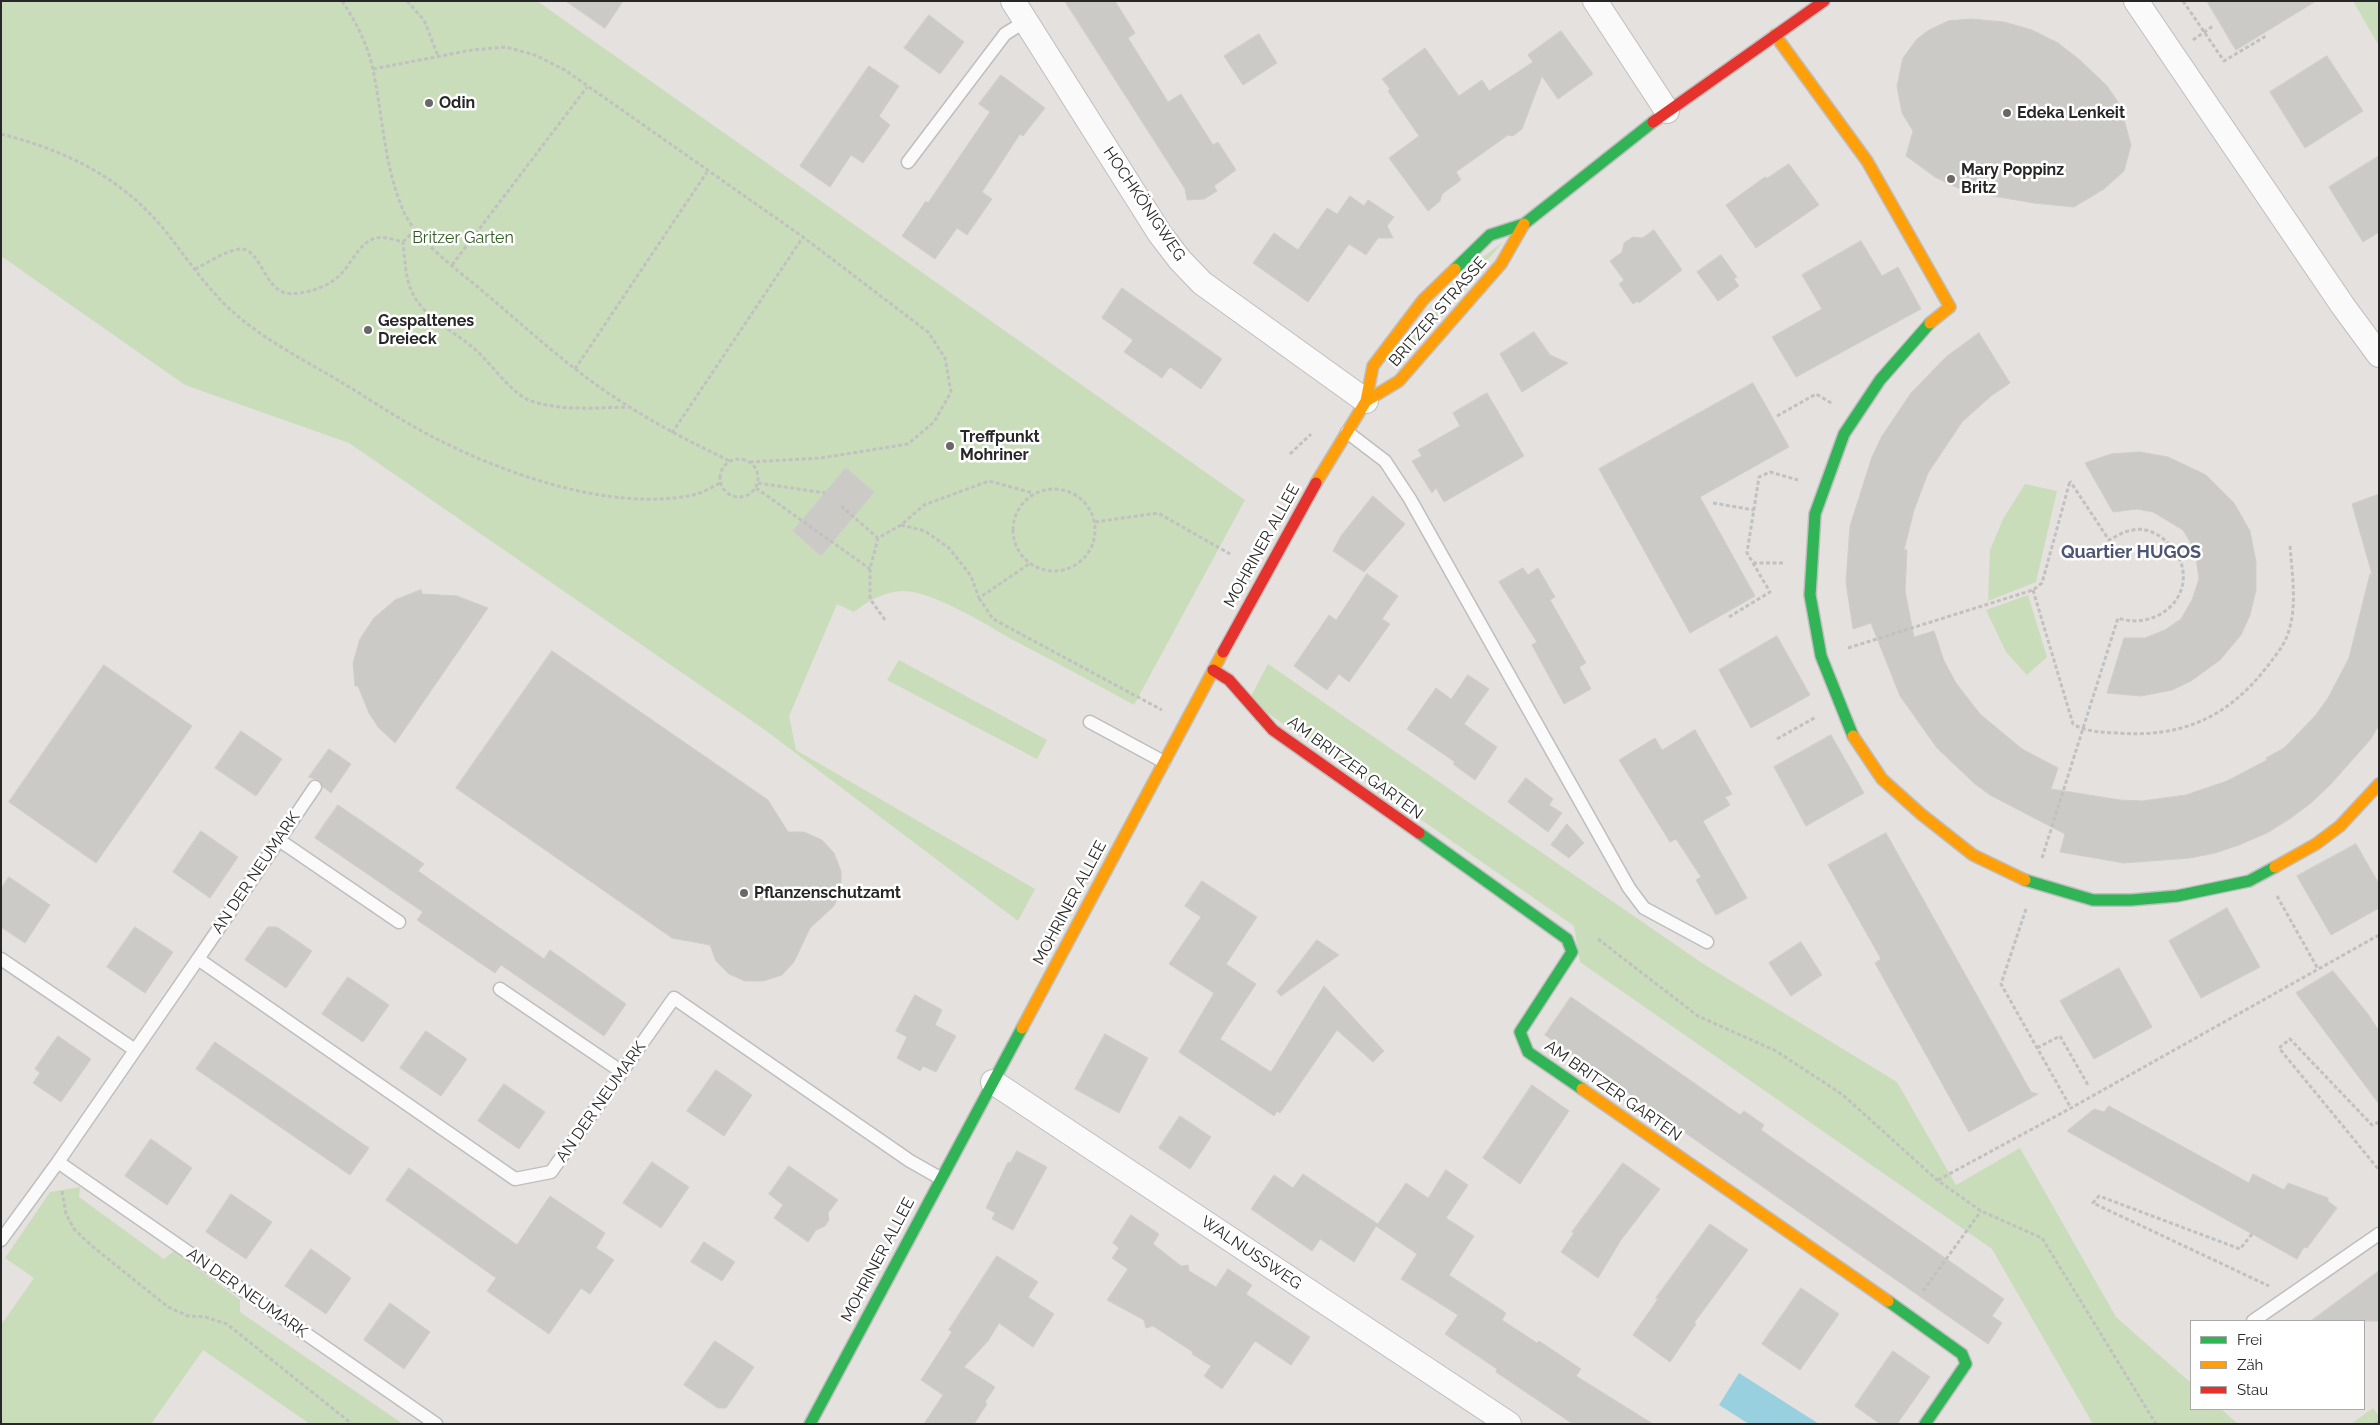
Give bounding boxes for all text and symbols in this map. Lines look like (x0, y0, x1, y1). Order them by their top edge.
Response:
place label: Odin (439, 93, 475, 113)
marker: Odin (423, 97, 435, 109)
place label: Edeka Lenkeit (2017, 103, 2125, 123)
marker: Edeka Lenkeit (2001, 107, 2013, 119)
street label: HOCHKÖNIGWEG (1099, 143, 1189, 265)
place label: Mary Poppinz Britz (1961, 160, 2064, 198)
marker: Mary Poppinz Britz (1945, 173, 1957, 185)
park label: Britzer Garten (412, 228, 514, 248)
street label: BRITZER STRASSE (1385, 253, 1491, 371)
place label: Gespaltenes Dreieck (378, 311, 474, 349)
marker: Gespaltenes Dreieck (362, 324, 374, 336)
place label: Treffpunkt Mohriner (960, 427, 1040, 465)
marker: Treffpunkt Mohriner (944, 440, 956, 452)
street label: MOHRINER ALLEE (1220, 481, 1304, 611)
district label: Quartier HUGOS (2061, 542, 2201, 564)
street label: AM BRITZER GARTEN (1284, 712, 1426, 824)
street label: AN DER NEUMARK (208, 808, 304, 938)
street label: MOHRINER ALLEE (1029, 838, 1111, 968)
place label: Pflanzenschutzamt (754, 883, 901, 903)
marker: Pflanzenschutzamt (738, 887, 750, 899)
street label: AM BRITZER GARTEN (1541, 1037, 1685, 1145)
street label: AN DER NEUMARK (552, 1038, 650, 1166)
street label: MOHRINER ALLEE (837, 1195, 919, 1325)
street label: WALNUSSWEG (1197, 1212, 1305, 1294)
street label: AN DER NEUMARK (183, 1244, 311, 1342)
legend (2190, 1320, 2365, 1410)
text: Frei (2237, 1331, 2262, 1349)
text: Zäh (2237, 1356, 2263, 1374)
text: Stau (2237, 1381, 2268, 1399)

